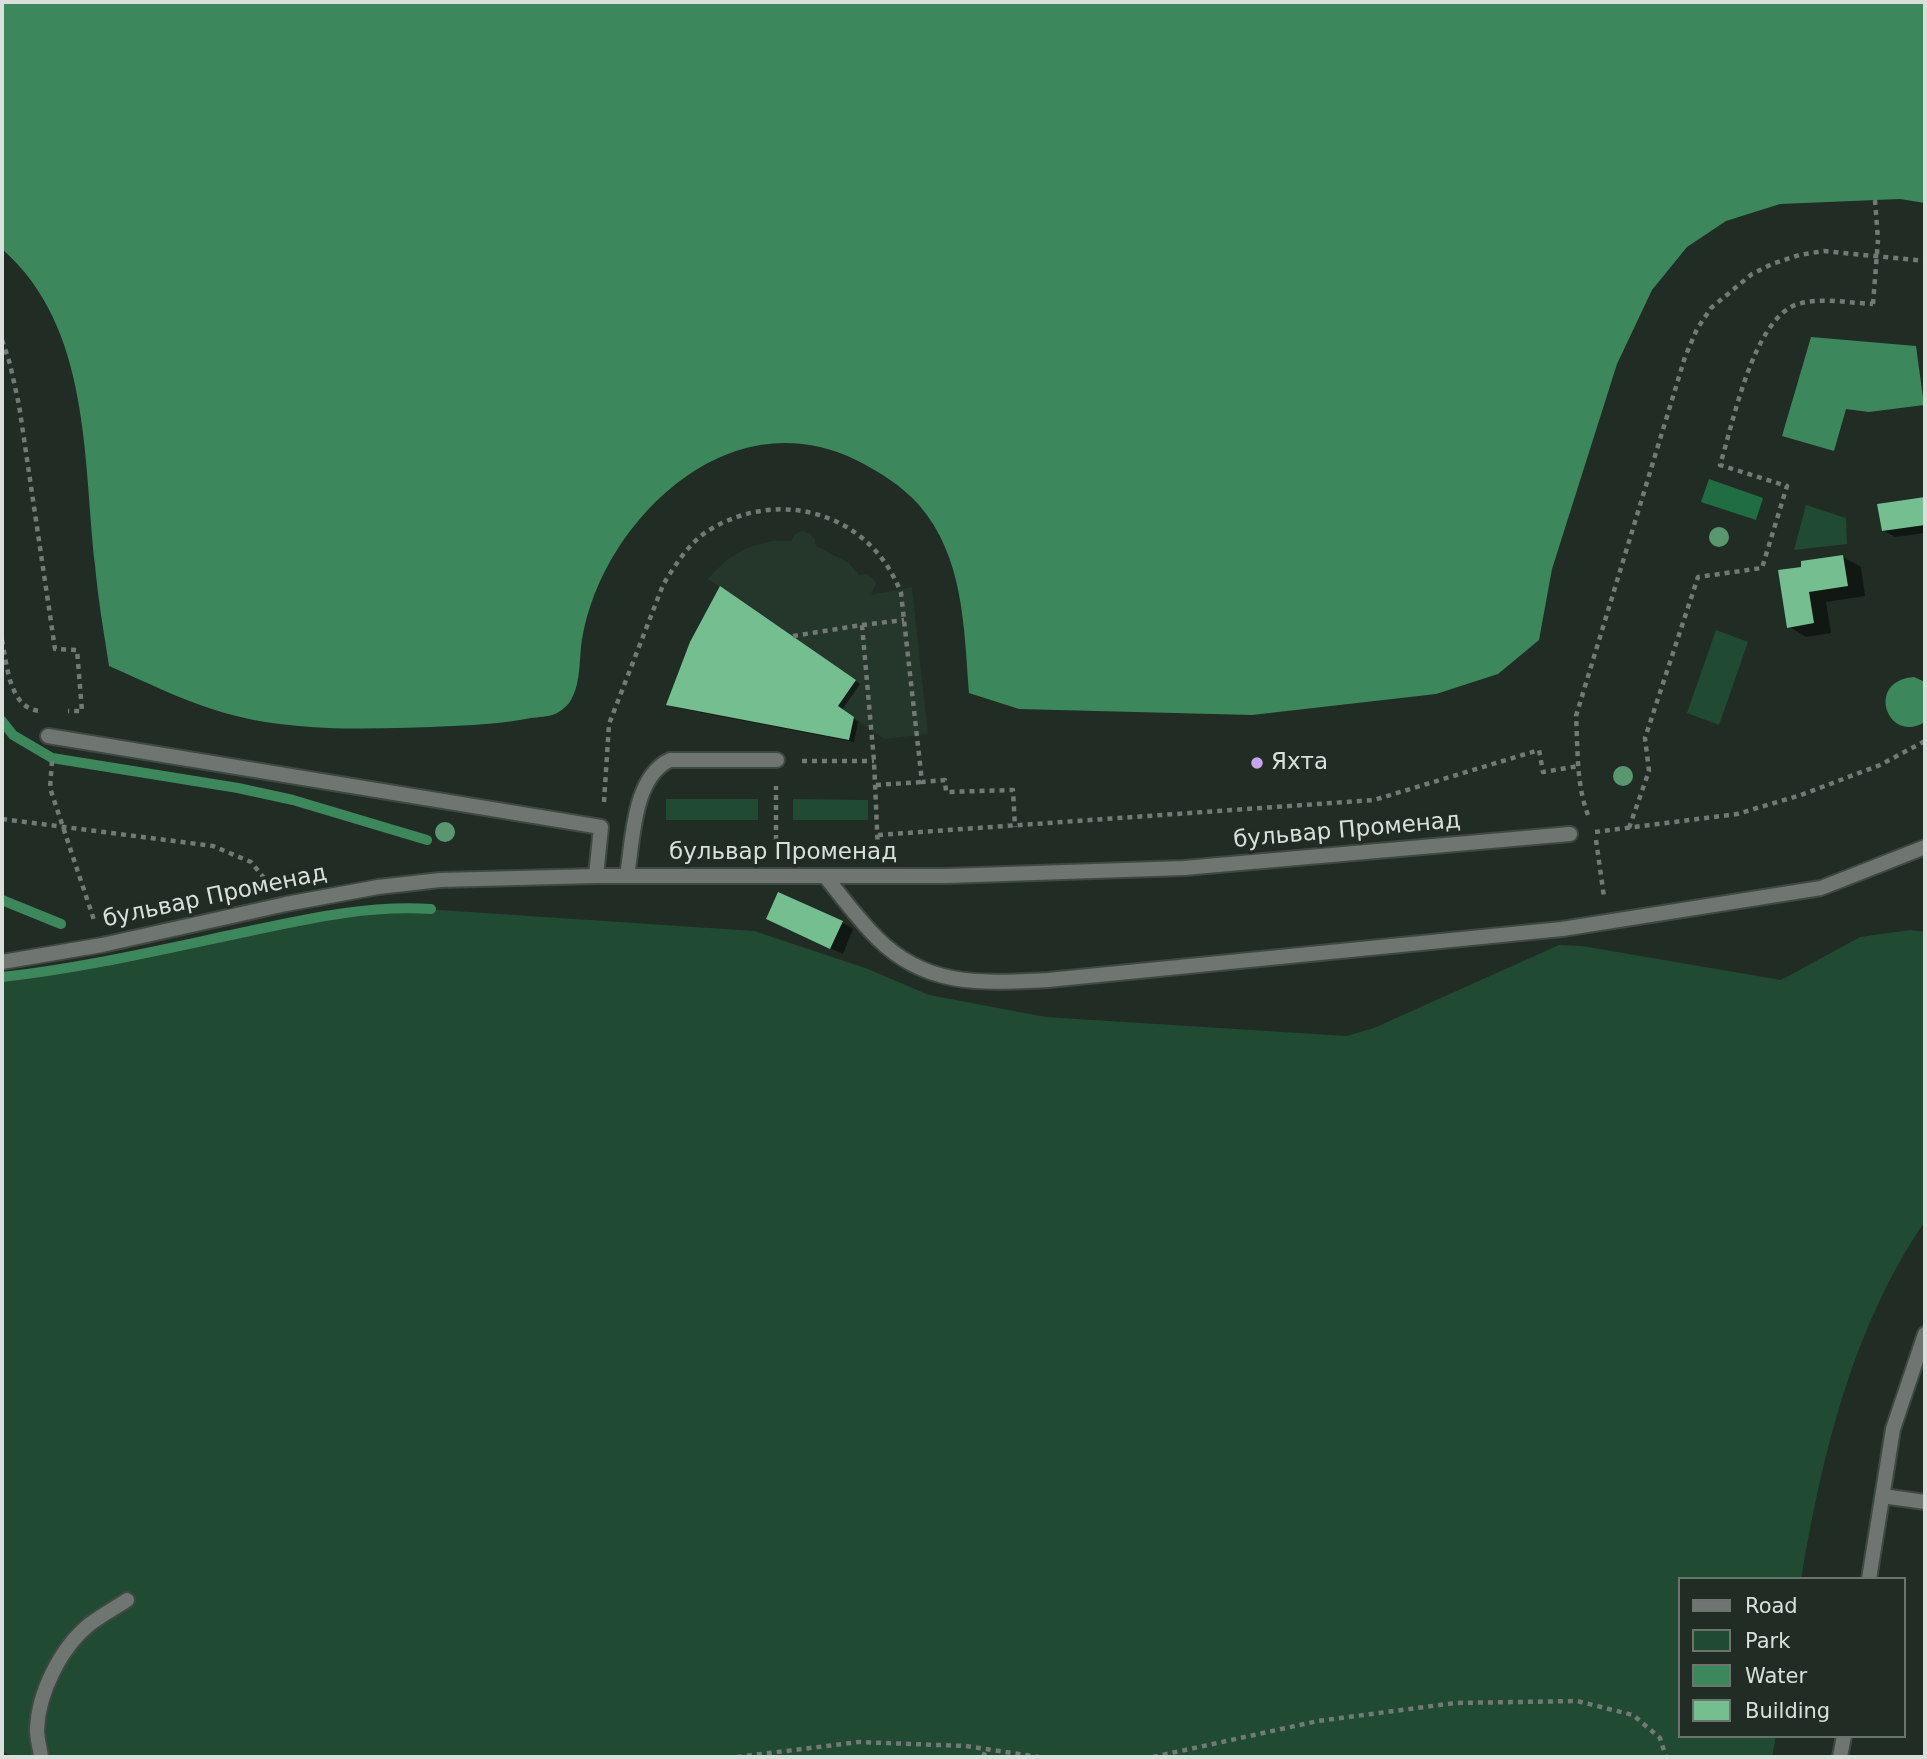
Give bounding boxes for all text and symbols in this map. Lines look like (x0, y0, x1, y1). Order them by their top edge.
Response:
place label: Яхта (1271, 749, 1328, 777)
marker: Яхта (1249, 755, 1265, 771)
street label: бульвар Променад (1232, 807, 1462, 855)
street label: бульвар Променад (669, 839, 897, 867)
street label: бульвар Променад (101, 860, 329, 934)
legend (1678, 1577, 1906, 1738)
text: Road (1745, 1594, 1798, 1618)
text: Park (1745, 1629, 1790, 1653)
text: Water (1745, 1664, 1807, 1688)
text: Building (1745, 1699, 1830, 1723)

